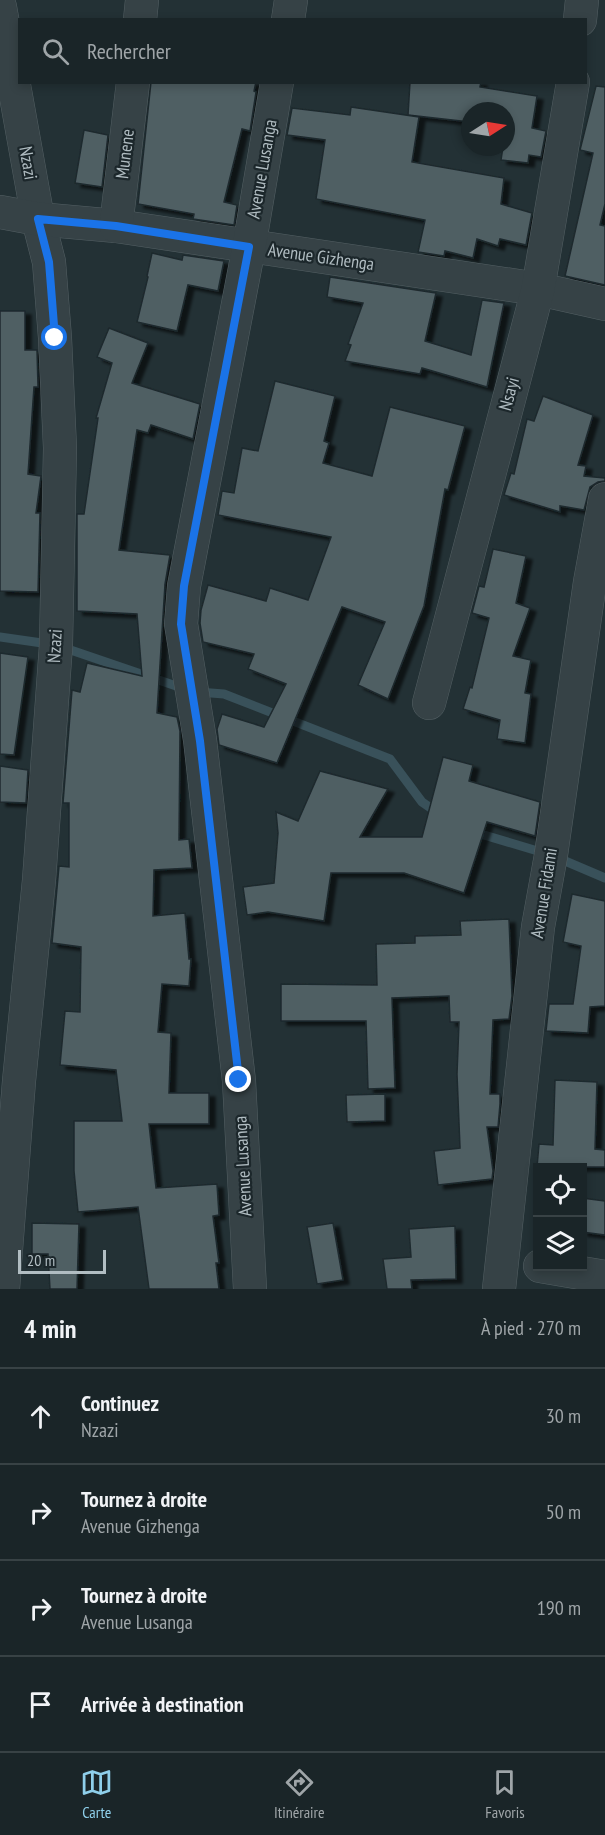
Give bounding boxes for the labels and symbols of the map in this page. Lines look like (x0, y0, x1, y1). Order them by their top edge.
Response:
north arrow (461, 102, 515, 156)
street label: Avenue Lusanga (241, 117, 282, 220)
street label: Munene (110, 128, 139, 180)
street label: Nzazi (14, 144, 43, 182)
street label: Avenue Gizhenga (267, 238, 376, 275)
route start (41, 324, 67, 350)
street label: Nsayi (493, 375, 524, 413)
street label: Nzazi (42, 629, 67, 663)
street label: Avenue Fidami (525, 846, 562, 940)
route end (225, 1066, 251, 1092)
street label: Avenue Lusanga (228, 1115, 257, 1217)
scale bar (18, 1247, 106, 1274)

